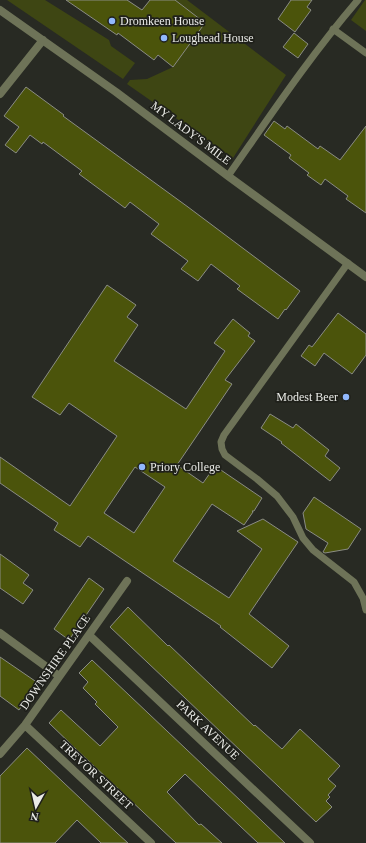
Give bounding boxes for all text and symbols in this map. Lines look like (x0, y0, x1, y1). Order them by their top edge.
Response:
place label: Dromkeen House (120, 14, 204, 28)
marker: Dromkeen House (107, 16, 117, 26)
place label: Loughead House (172, 31, 254, 45)
marker: Loughead House (159, 33, 169, 43)
street label: MY LADY'S MILE (148, 98, 234, 168)
place label: Modest Beer (276, 390, 338, 404)
marker: Modest Beer (341, 392, 351, 402)
place label: Priory College (150, 460, 220, 474)
marker: Priory College (137, 462, 147, 472)
street label: DOWNSHIRE PLACE (17, 612, 93, 712)
street label: PARK AVENUE (174, 697, 242, 763)
street label: TREVOR STREET (56, 737, 136, 813)
north arrow (16, 787, 56, 827)
text: N (30, 810, 39, 823)

